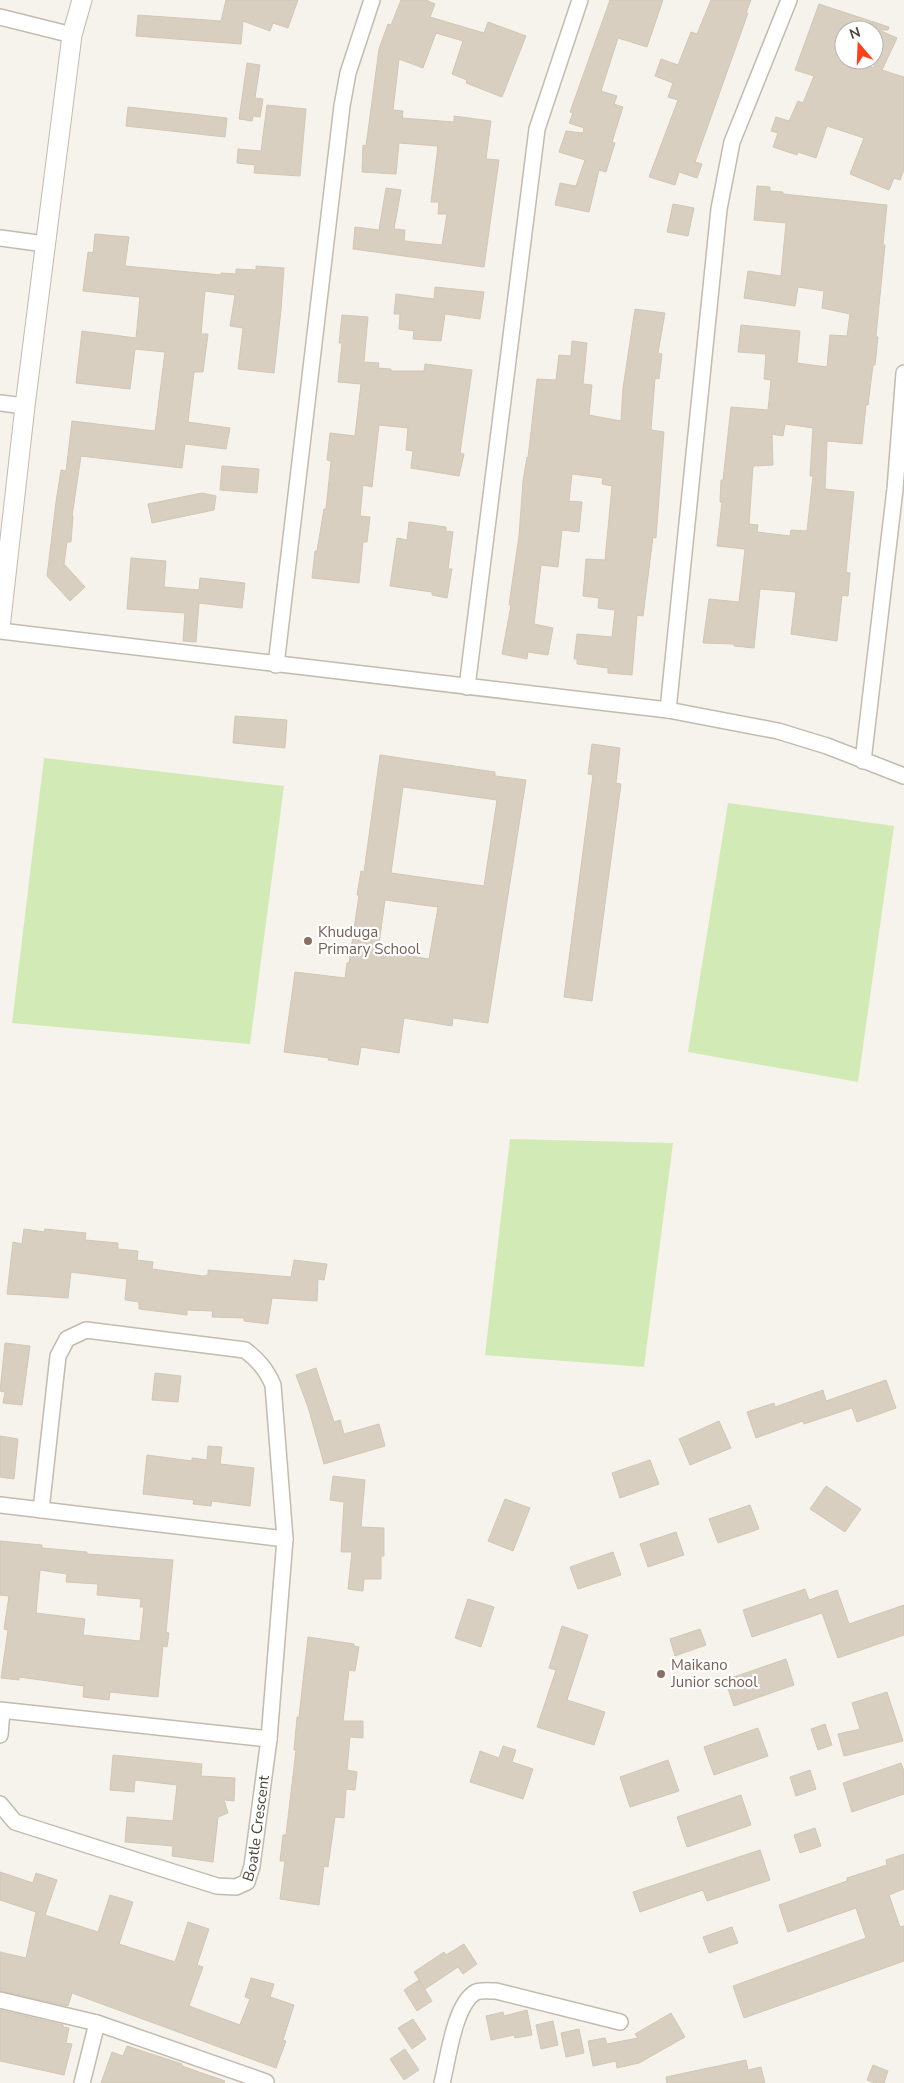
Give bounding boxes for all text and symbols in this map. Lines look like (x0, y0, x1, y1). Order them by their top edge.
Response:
north arrow (834, 20, 884, 70)
text: N (847, 22, 863, 44)
place label: Khuduga Primary School (318, 922, 421, 959)
marker: Khuduga Primary School (302, 935, 314, 947)
place label: Maikano Junior school (670, 1655, 758, 1692)
marker: Maikano Junior school (655, 1668, 667, 1680)
street label: Boatle Crescent (238, 1773, 274, 1884)

